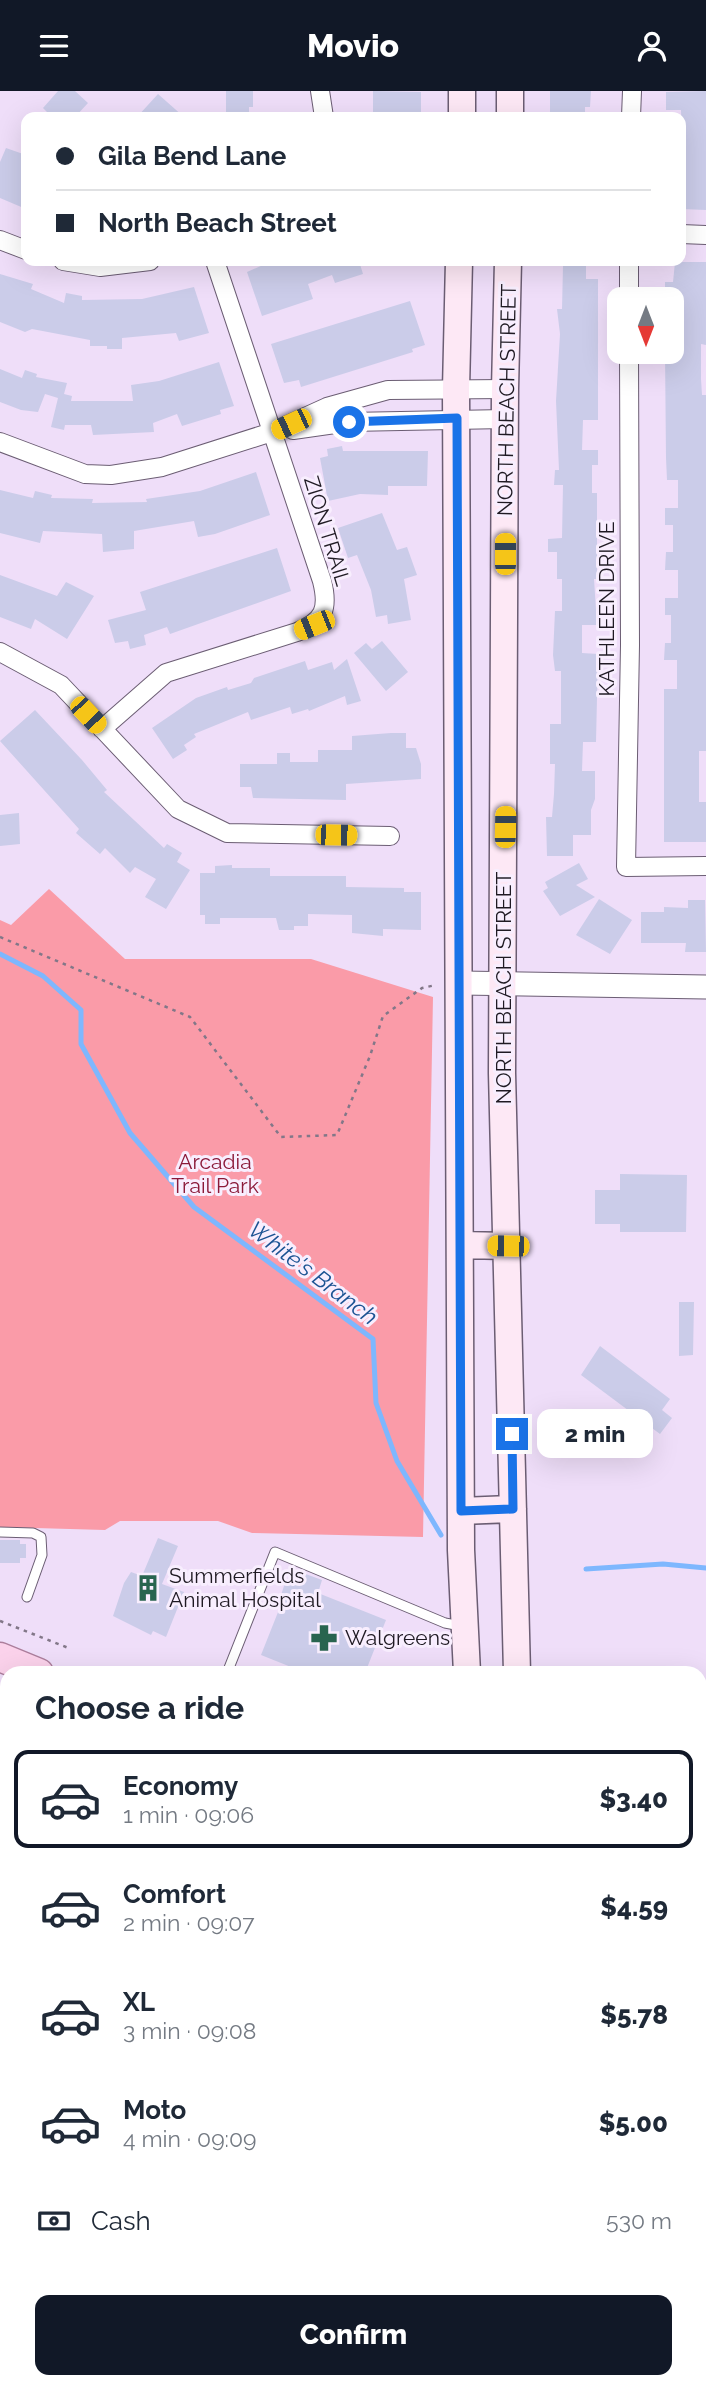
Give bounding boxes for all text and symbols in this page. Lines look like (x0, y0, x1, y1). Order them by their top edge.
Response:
icon: menu (35, 27, 73, 65)
text: Movio (307, 27, 399, 64)
icon: person (633, 27, 671, 65)
text: Gila Bend Lane (98, 141, 286, 171)
text: North Beach Street (98, 208, 337, 238)
street label: NORTH BEACH STREET (492, 283, 521, 516)
north arrow (607, 287, 684, 364)
map controls (607, 287, 684, 364)
car (268, 406, 315, 442)
route start (333, 406, 365, 438)
street label: ZION TRAIL (299, 473, 356, 589)
street label: KATHLEEN DRIVE (594, 522, 619, 696)
car (495, 533, 516, 575)
car (291, 607, 338, 643)
car (66, 692, 111, 738)
car (495, 806, 516, 848)
car (315, 824, 358, 846)
street label: NORTH BEACH STREET (491, 872, 516, 1104)
park label: Arcadia Trail Park (171, 1149, 259, 1198)
water label: White's Branch (243, 1215, 383, 1330)
car (487, 1235, 530, 1257)
callout: 2 min (536, 1409, 652, 1459)
route end (496, 1418, 528, 1450)
text: 2 min (565, 1420, 625, 1447)
place label: Summerfields Animal Hospital (169, 1563, 321, 1612)
building icon: Summerfields Animal Hospital (133, 1573, 163, 1603)
pharmacy icon: Walgreens (309, 1623, 339, 1653)
place label: Walgreens (345, 1625, 450, 1650)
text: Choose a ride (35, 1689, 244, 1726)
icon: car (39, 1768, 102, 1831)
text: Economy (123, 1771, 238, 1801)
text: $3.40 (600, 1784, 668, 1814)
text: 1 min · 09:06 (123, 1801, 254, 1828)
icon: car (39, 1876, 102, 1939)
text: Comfort (123, 1879, 226, 1909)
text: $4.59 (600, 1892, 668, 1922)
text: 2 min · 09:07 (123, 1909, 255, 1936)
icon: car (39, 1984, 102, 2047)
text: XL (123, 1987, 155, 2017)
text: $5.78 (600, 2000, 668, 2030)
text: 3 min · 09:08 (123, 2017, 256, 2044)
icon: car (39, 2092, 102, 2155)
text: Moto (123, 2095, 186, 2125)
text: $5.00 (599, 2108, 668, 2138)
text: 4 min · 09:09 (123, 2125, 257, 2152)
icon: cash (35, 2202, 73, 2240)
text: Cash (91, 2206, 151, 2236)
text: 530 m (606, 2207, 672, 2234)
button: Confirm (35, 2295, 672, 2375)

